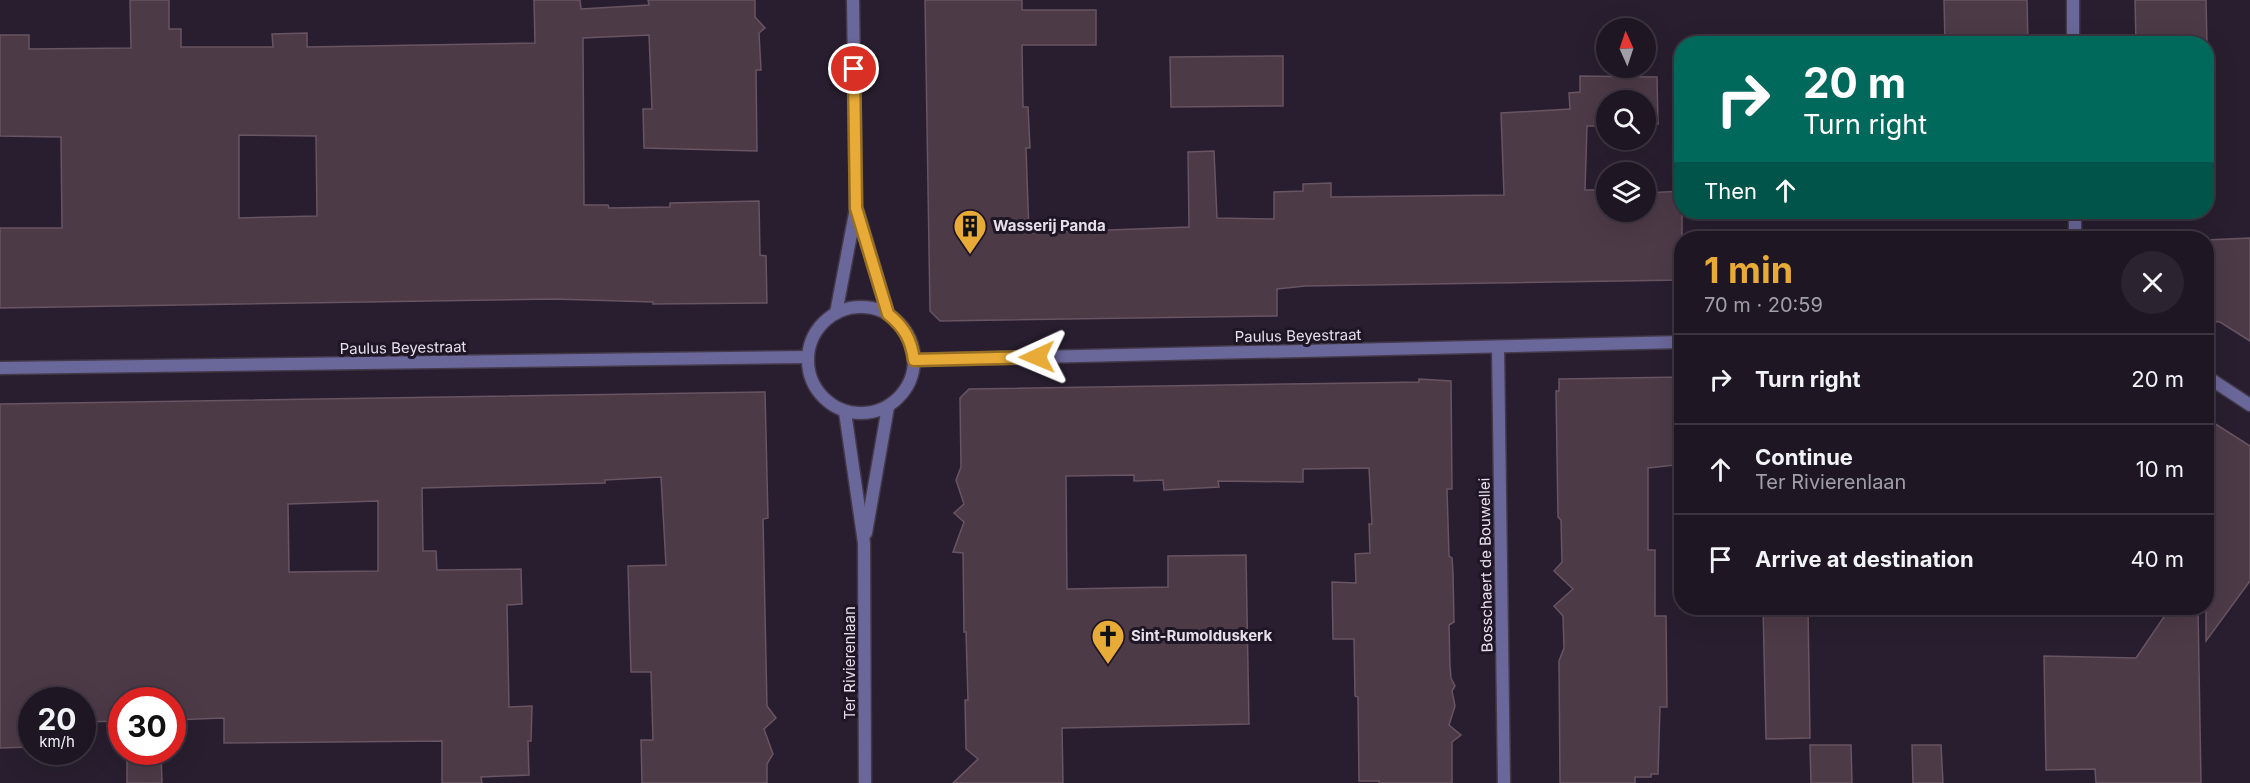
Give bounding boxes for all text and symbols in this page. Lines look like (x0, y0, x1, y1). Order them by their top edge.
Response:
north arrow (1596, 18, 1656, 78)
map controls (1596, 18, 1656, 222)
pin (828, 43, 879, 94)
icon: arrive (837, 52, 870, 85)
text: 20 m (1803, 57, 1906, 108)
icon: right (1704, 60, 1782, 138)
button: search (1596, 90, 1656, 150)
text: Turn right (1803, 108, 1927, 141)
button: layers (1596, 162, 1656, 222)
icon: ahead (1769, 174, 1802, 207)
text: Then (1704, 178, 1757, 204)
building icon: Wasserij Panda (952, 208, 988, 255)
place label: Wasserij Panda (993, 216, 1106, 235)
text: 1 min (1704, 248, 1793, 292)
button: close (2121, 251, 2184, 314)
text: 70 m · 20:59 (1704, 293, 1823, 317)
position arrow (1005, 325, 1069, 389)
street label: Paulus Beyestraat (1234, 325, 1362, 346)
street label: Paulus Beyestraat (339, 337, 467, 358)
icon: right (1704, 363, 1737, 396)
text: Turn right (1755, 366, 1861, 392)
text: 20 m (2131, 366, 2184, 392)
text: Continue (1755, 444, 1853, 470)
icon: ahead (1704, 453, 1737, 486)
text: 10 m (2136, 456, 2184, 482)
text: Ter Rivierenlaan (1755, 470, 1906, 494)
street label: Bosschaert de Bouwellei (1474, 478, 1497, 652)
icon: arrive (1704, 543, 1737, 576)
text: Arrive at destination (1755, 546, 1974, 572)
text: 40 m (2130, 546, 2184, 572)
street label: Ter Rivierenlaan (840, 606, 859, 720)
church icon: Sint-Rumolduskerk (1090, 618, 1126, 665)
place label: Sint-Rumolduskerk (1131, 626, 1272, 645)
speed limit sign: 30 (108, 687, 186, 765)
text: 20 (37, 701, 77, 737)
text: km/h (39, 732, 75, 751)

